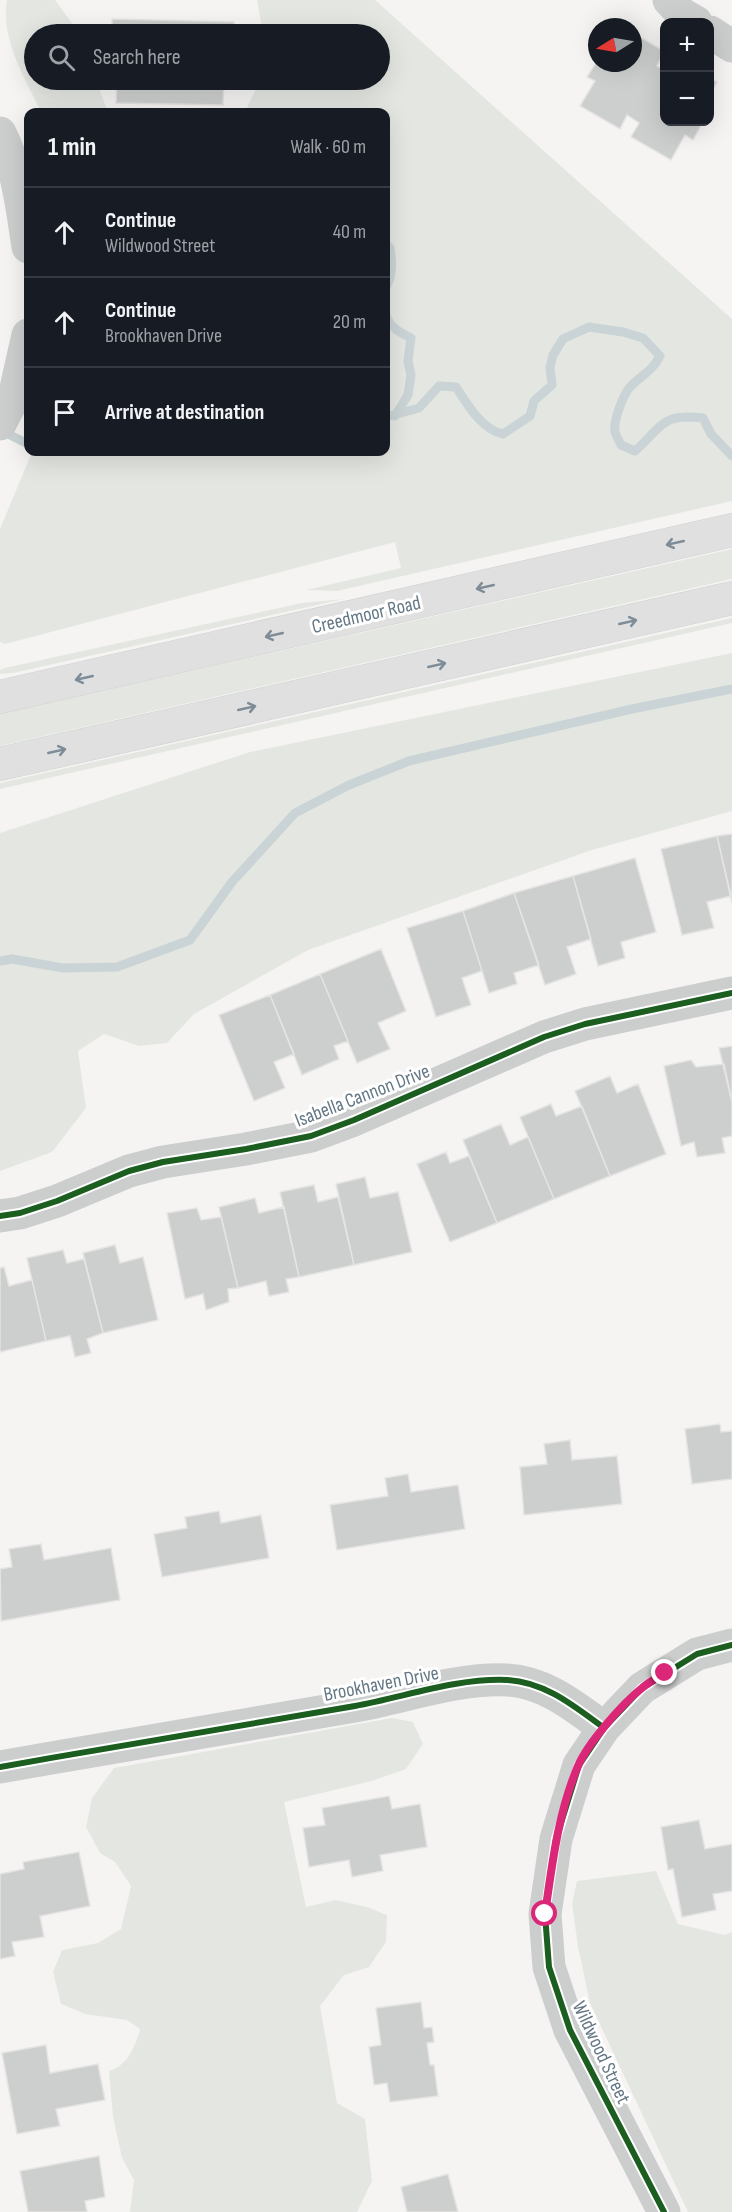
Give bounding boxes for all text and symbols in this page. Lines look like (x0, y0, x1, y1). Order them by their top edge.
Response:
north arrow (588, 18, 642, 72)
map controls (660, 18, 714, 126)
button: + (660, 18, 714, 72)
search box (24, 24, 390, 90)
icon: search (45, 41, 78, 74)
text: Search here (93, 44, 180, 71)
button: − (660, 72, 714, 126)
text: 1 min (48, 132, 96, 163)
text: Walk · 60 m (290, 135, 366, 159)
text: Continue (105, 207, 176, 234)
icon: ahead (48, 216, 81, 249)
text: 40 m (333, 220, 366, 244)
text: Wildwood Street (105, 234, 215, 258)
text: Continue (105, 297, 176, 324)
icon: ahead (48, 306, 81, 339)
text: 20 m (333, 310, 366, 334)
text: Brookhaven Drive (105, 324, 222, 348)
icon: arrive (48, 396, 81, 429)
text: Arrive at destination (105, 399, 264, 426)
one-way arrow (666, 538, 685, 550)
one-way arrow (476, 582, 495, 593)
street label: Creedmoor Road (309, 591, 423, 639)
one-way arrow (617, 616, 637, 627)
one-way arrow (265, 629, 284, 641)
one-way arrow (427, 659, 447, 670)
one-way arrow (75, 672, 94, 684)
one-way arrow (238, 701, 257, 713)
one-way arrow (47, 744, 66, 756)
street label: Isabella Cannon Drive (291, 1059, 433, 1133)
route end (651, 1659, 677, 1685)
street label: Brookhaven Drive (321, 1661, 441, 1707)
route start (531, 1900, 557, 1926)
street label: Wildwood Street (567, 1997, 635, 2107)

